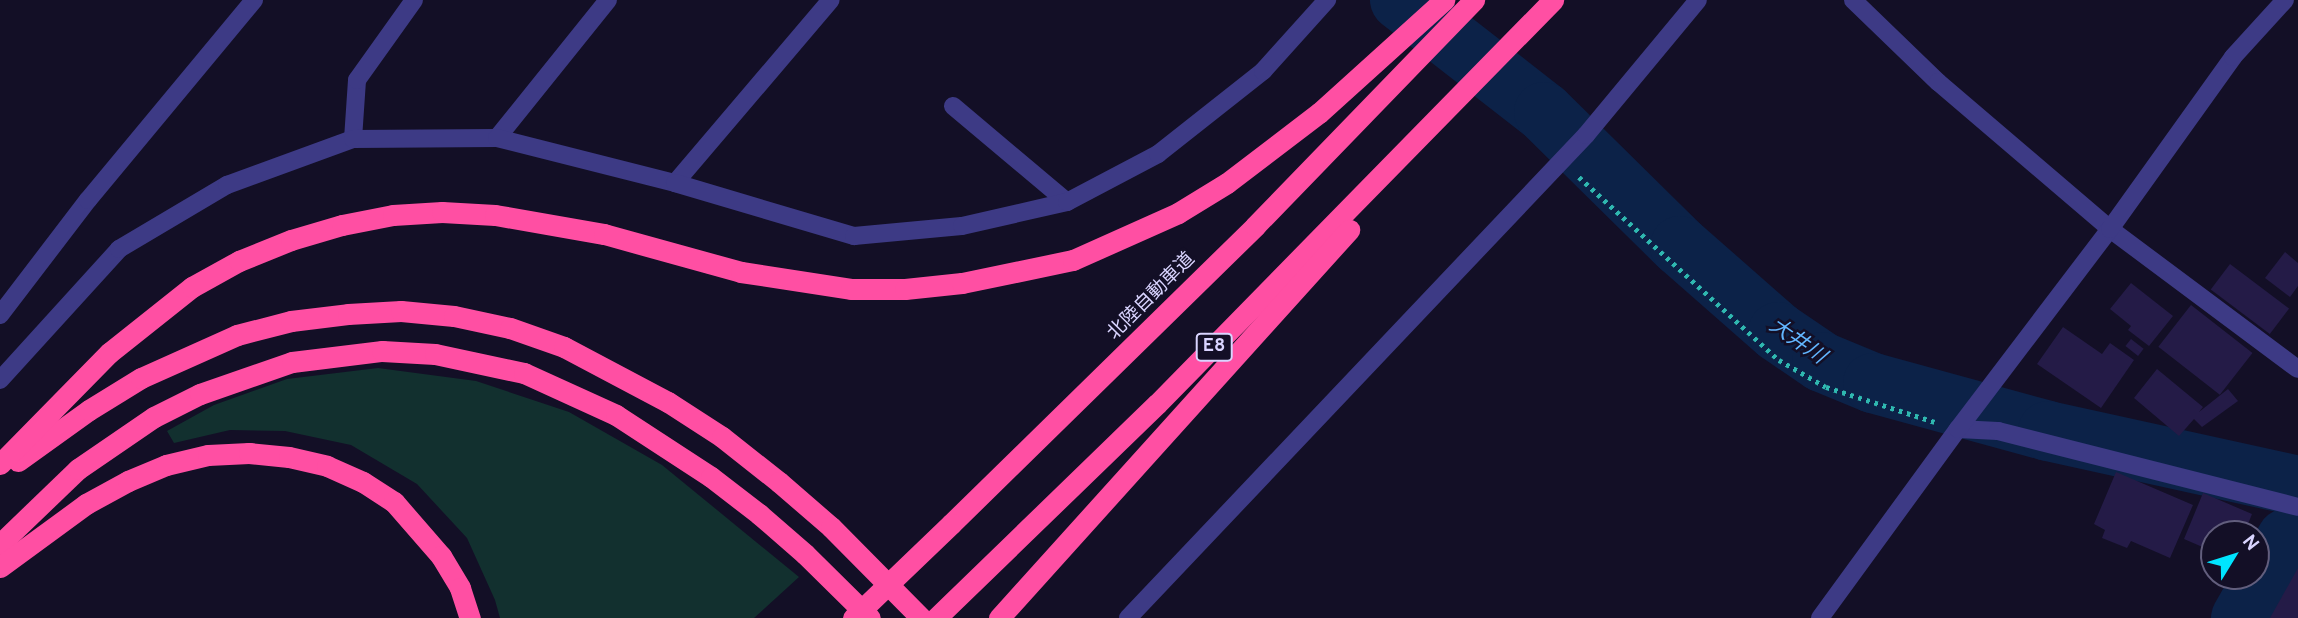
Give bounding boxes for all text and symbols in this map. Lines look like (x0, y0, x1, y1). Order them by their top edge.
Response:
street label: 北陸自動車道 (1104, 249, 1200, 345)
water label: 大井川 (1764, 314, 1830, 370)
road number: E8 (1195, 332, 1233, 362)
north arrow (2200, 520, 2270, 590)
text: N (2236, 531, 2264, 556)

